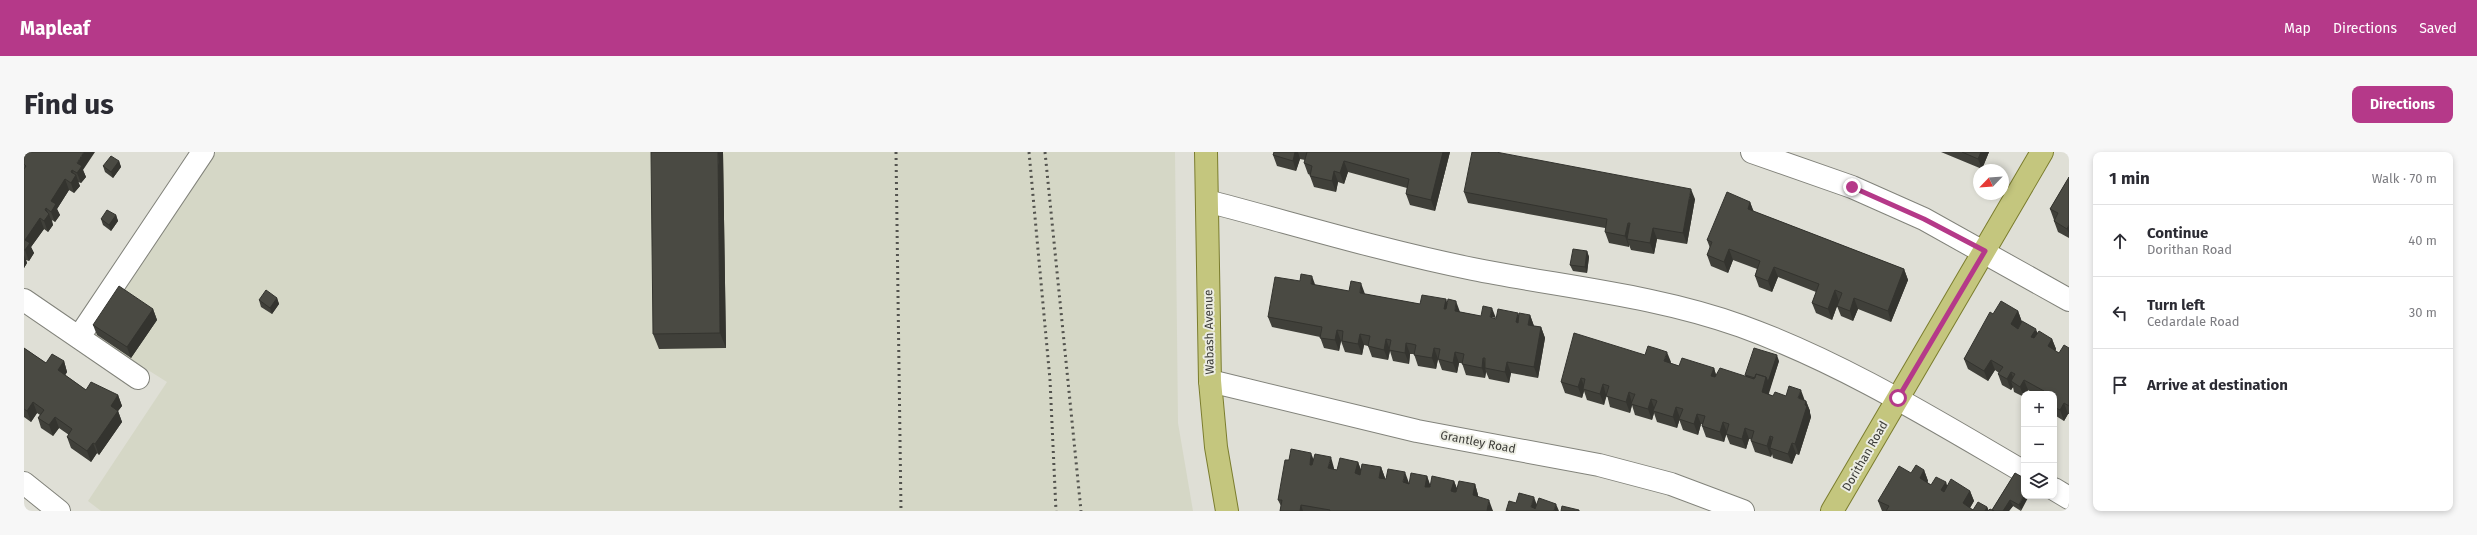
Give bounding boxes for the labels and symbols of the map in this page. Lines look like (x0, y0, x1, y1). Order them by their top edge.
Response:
north arrow (1973, 164, 2009, 200)
route end (1843, 178, 1861, 196)
street label: Wabash Avenue (1201, 289, 1217, 375)
route start (1889, 389, 1907, 407)
street label: Dorithan Road (1839, 418, 1891, 494)
street label: Grantley Road (1439, 428, 1517, 456)

